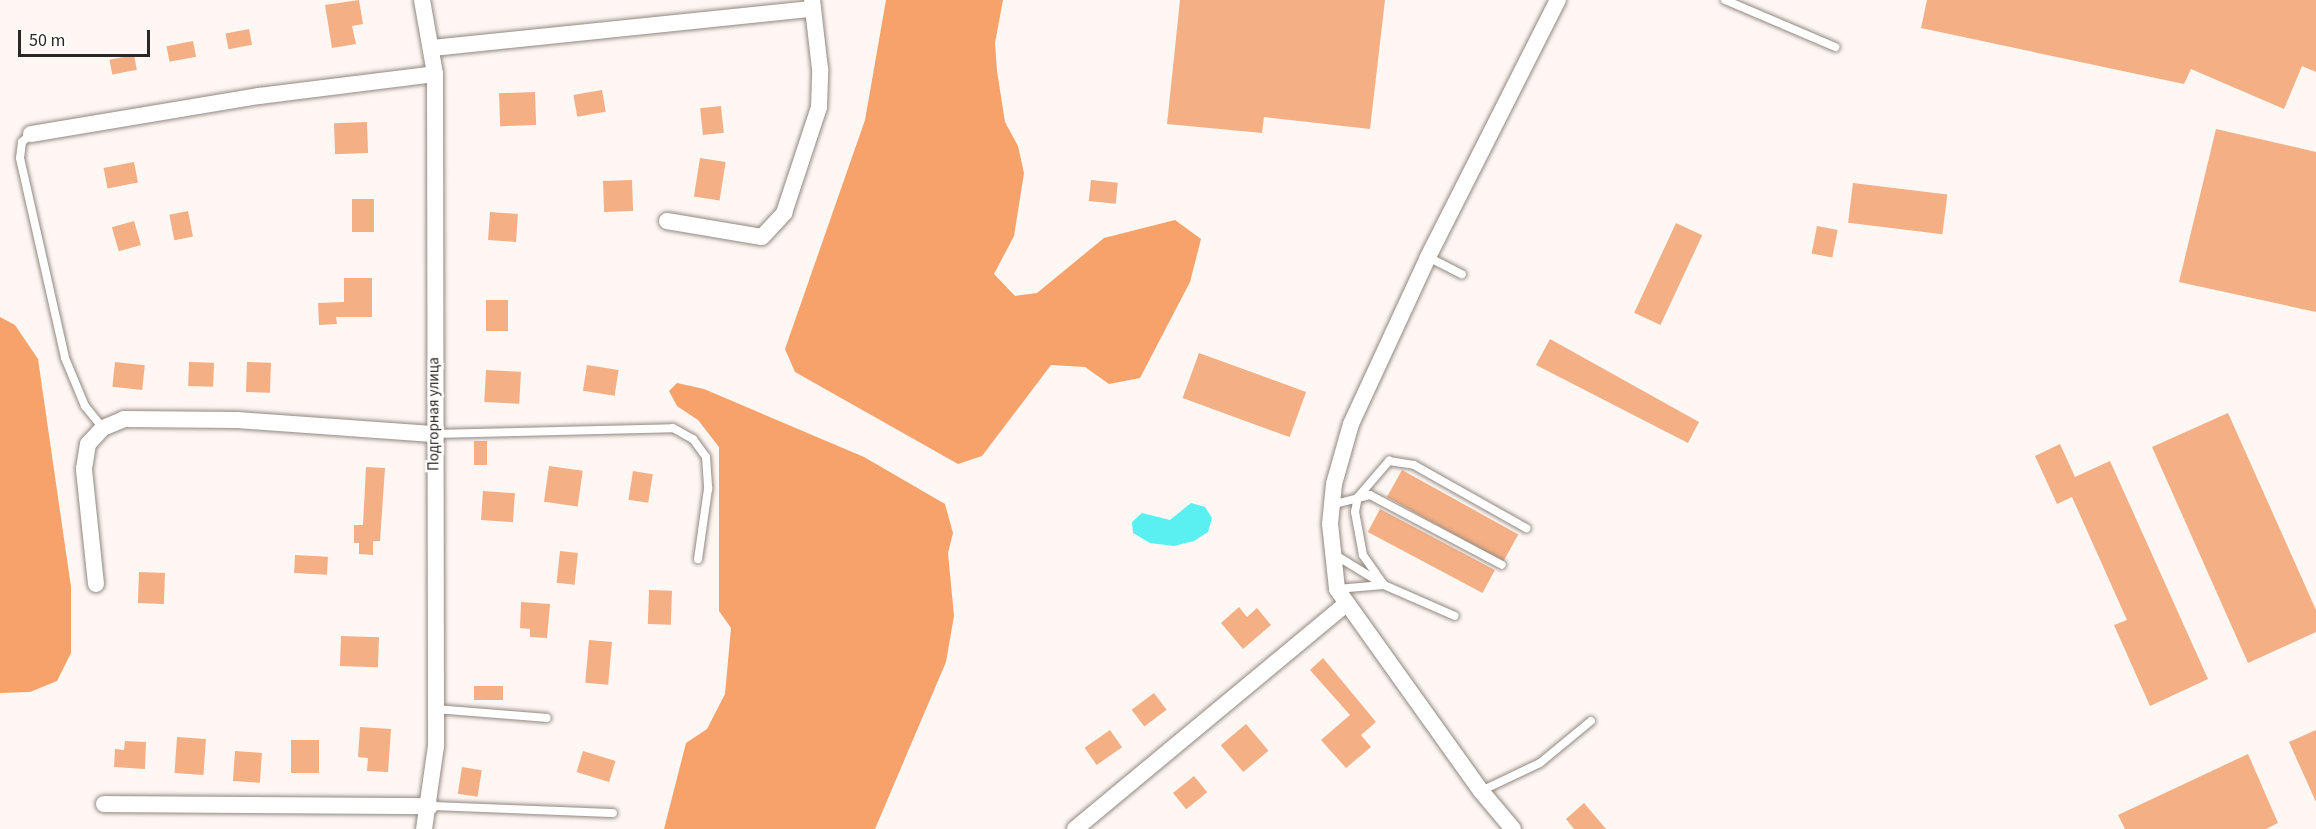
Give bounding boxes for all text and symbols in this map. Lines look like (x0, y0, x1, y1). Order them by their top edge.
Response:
scale bar (21, 18, 153, 56)
text: 50 m (29, 28, 65, 53)
street label: Подгорная улица (425, 357, 443, 471)

